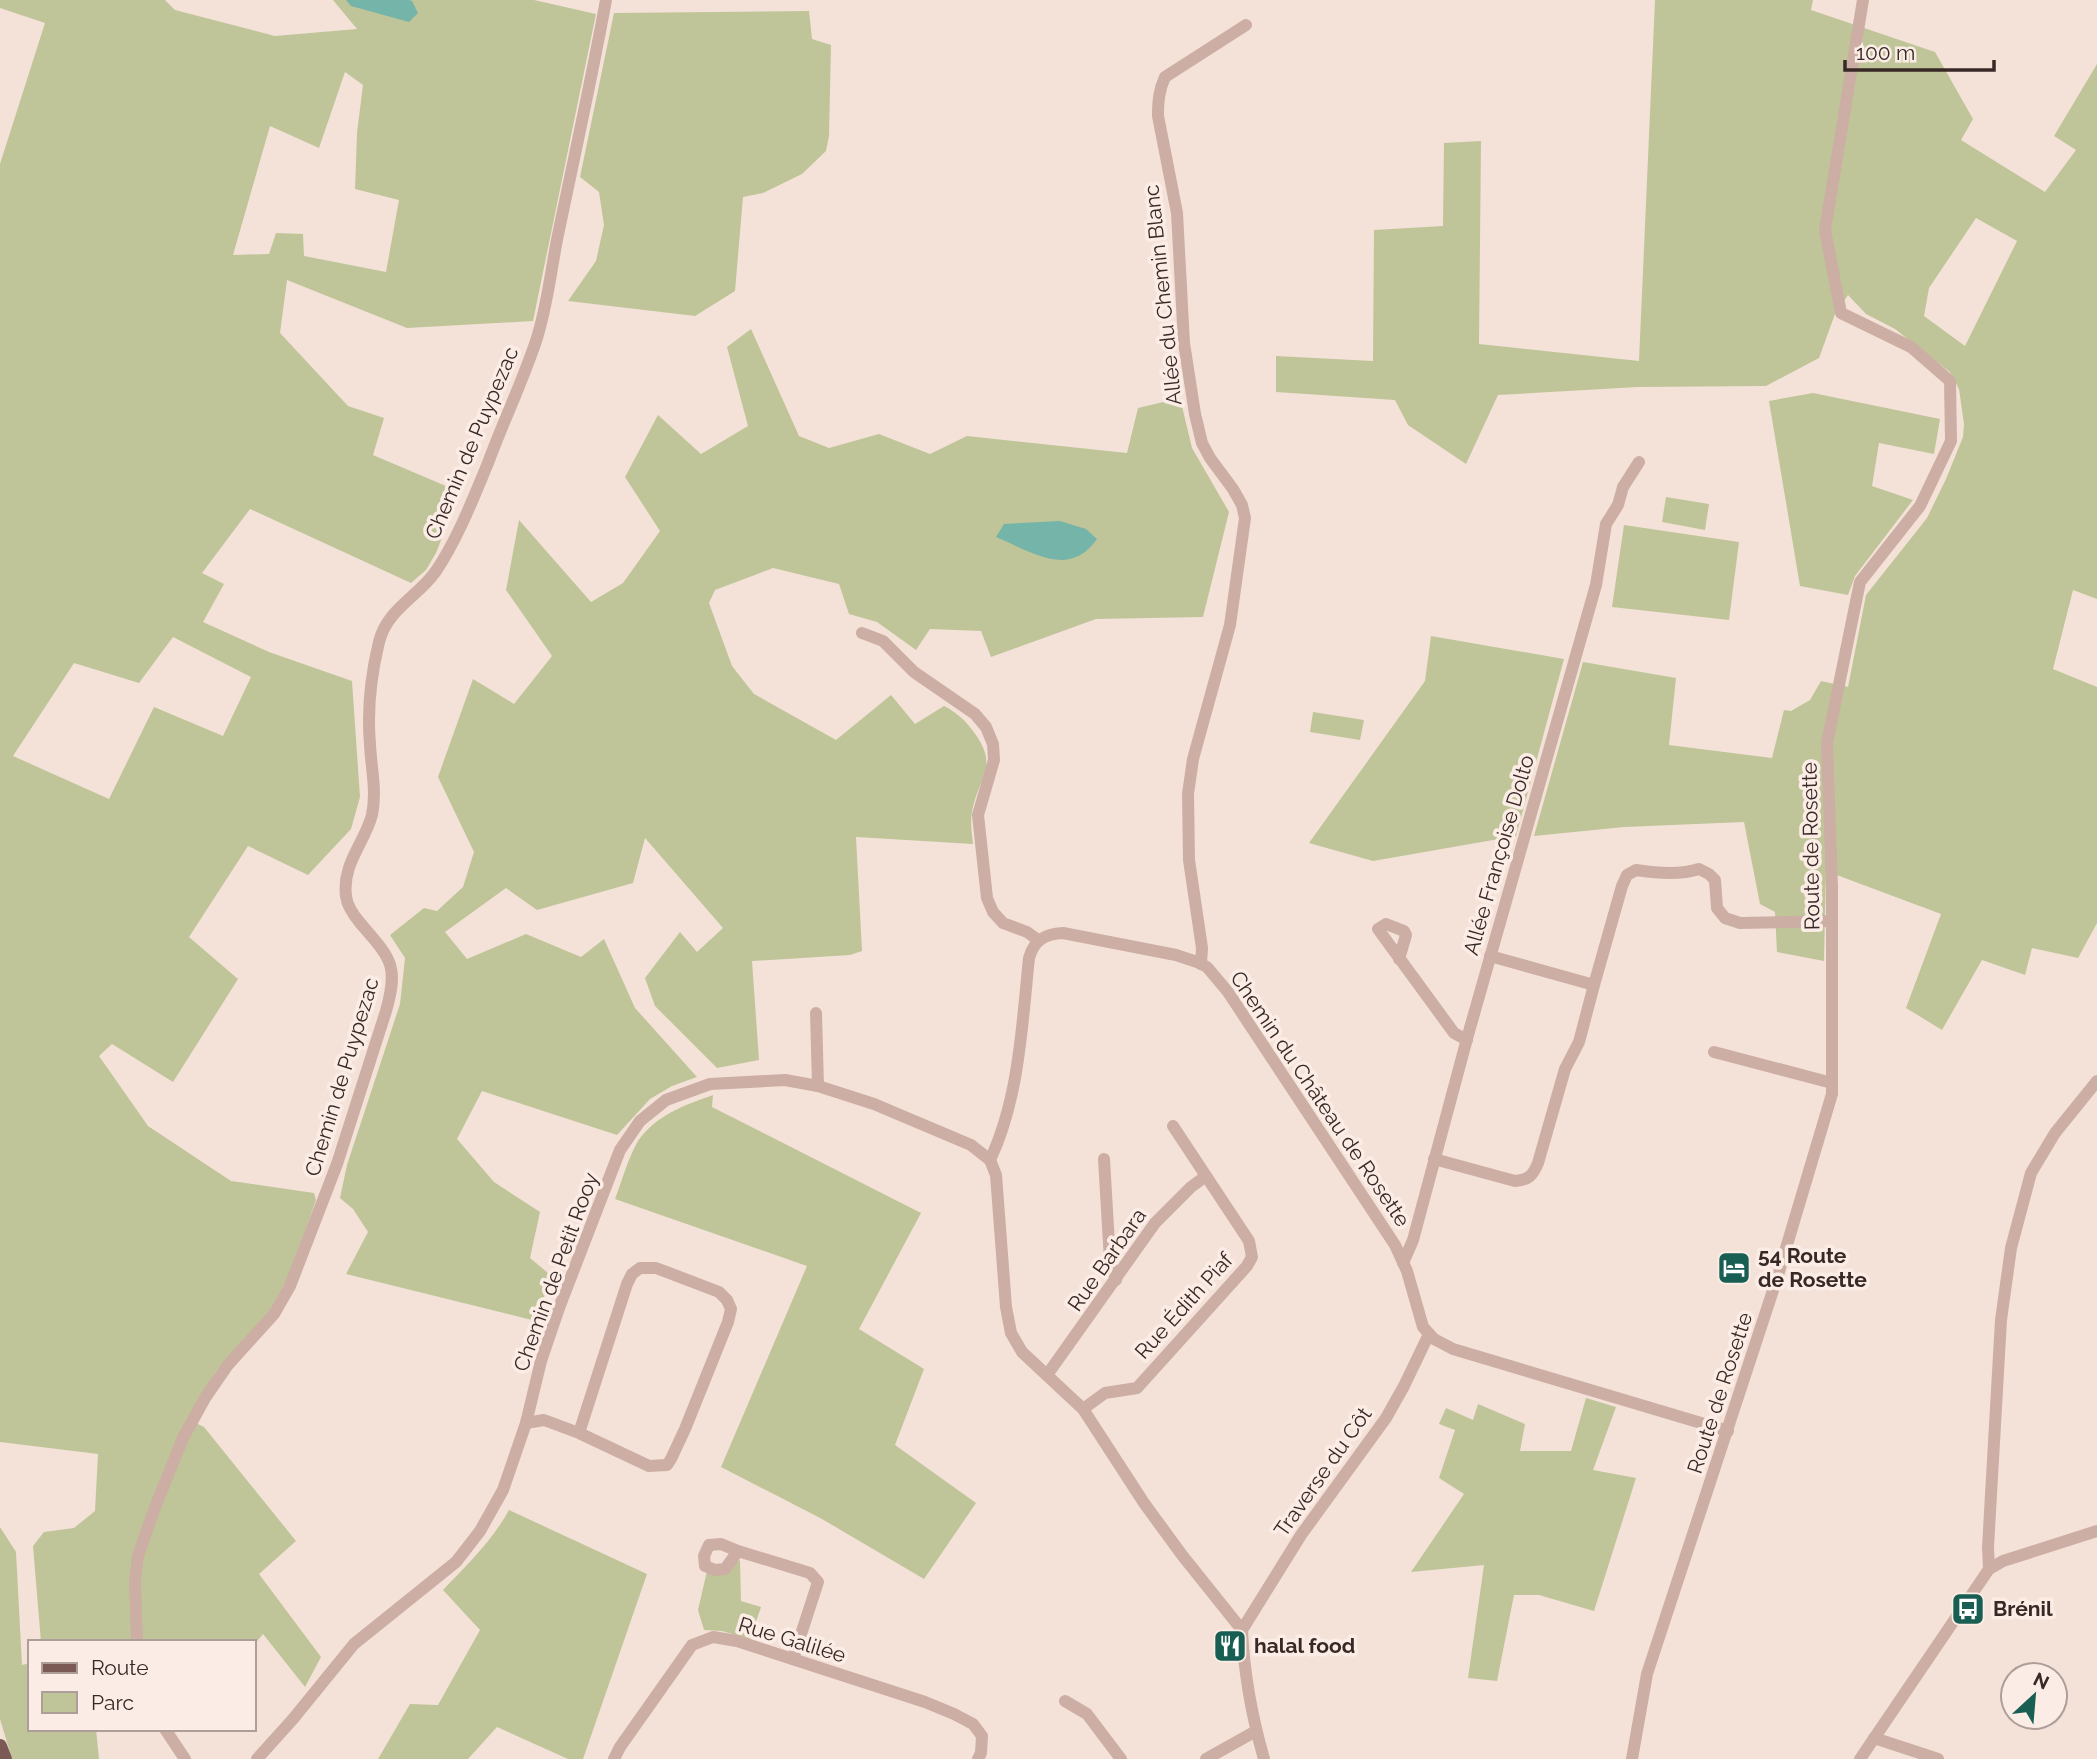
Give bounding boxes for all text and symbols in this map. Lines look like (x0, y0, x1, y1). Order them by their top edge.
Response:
scale bar (1845, 28, 1994, 72)
text: 100 m (1856, 40, 1915, 65)
street label: Allée du Chemin Blanc (1138, 183, 1187, 407)
street label: Chemin de Puypezac (420, 343, 523, 543)
street label: Allée Françoise Dolto (1458, 752, 1539, 958)
street label: Route de Rosette (1797, 762, 1824, 930)
street label: Chemin du Château de Rosette (1225, 966, 1415, 1231)
street label: Chemin de Puypezac (299, 974, 384, 1179)
street label: Chemin de Petit Rooy (508, 1169, 603, 1375)
street label: Rue Barbara (1062, 1204, 1151, 1316)
place label: 54 Route de Rosette (1758, 1243, 1867, 1292)
street label: Rue Édith Piaf (1129, 1247, 1239, 1364)
hotel icon: 54 Route de Rosette (1715, 1249, 1753, 1287)
street label: Route de Rosette (1682, 1309, 1757, 1477)
street label: Traverse du Côt (1269, 1402, 1377, 1541)
bus stop icon: Brénil (1949, 1590, 1987, 1628)
place label: Brénil (1993, 1596, 2053, 1621)
street label: Rue Galilée (735, 1611, 849, 1668)
restaurant icon: halal food (1211, 1627, 1249, 1665)
place label: halal food (1254, 1633, 1355, 1658)
legend (28, 1640, 256, 1731)
text: Route (91, 1655, 149, 1680)
north arrow (1999, 1661, 2069, 1731)
text: N (2030, 1668, 2053, 1694)
text: Parc (91, 1690, 134, 1715)

